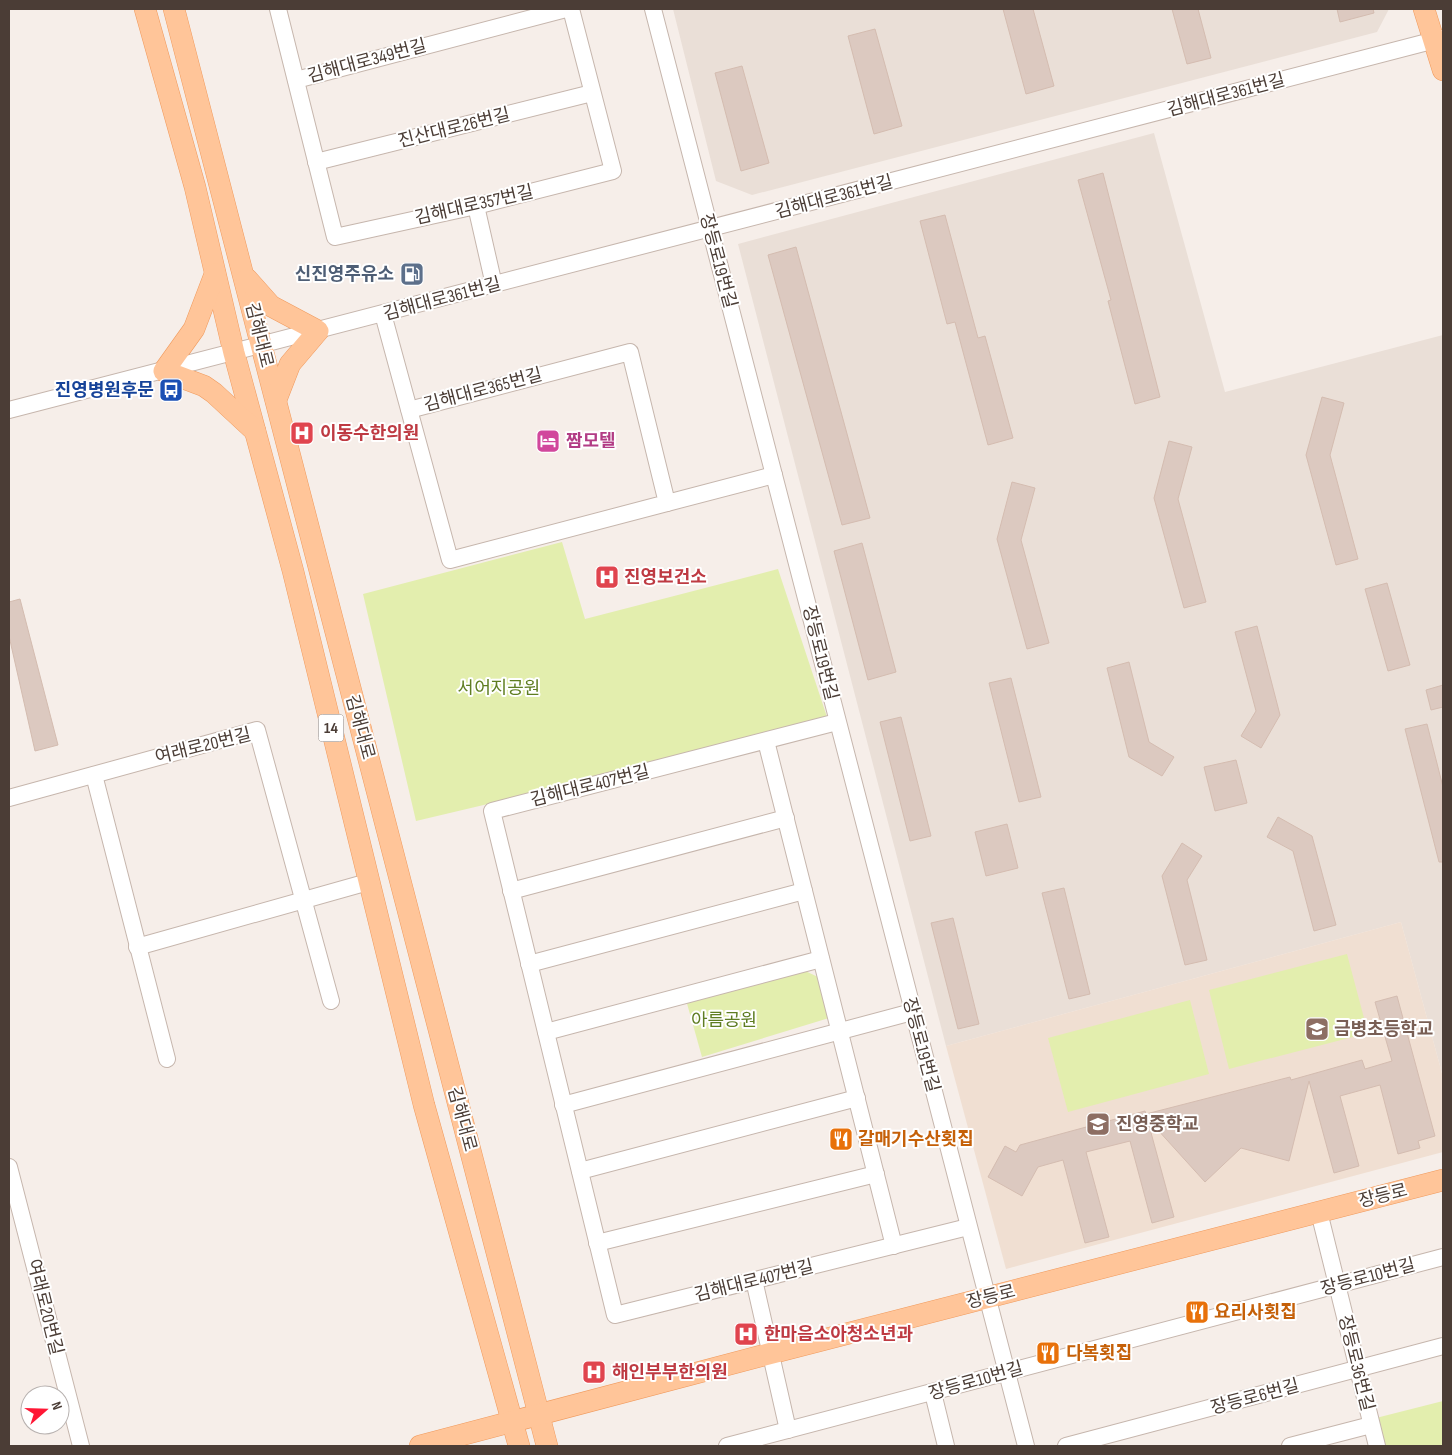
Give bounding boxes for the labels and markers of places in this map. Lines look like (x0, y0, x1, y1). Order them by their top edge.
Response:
fuel station icon: 신진영주유소 (399, 261, 425, 287)
place label: 신진영주유소 (295, 264, 394, 285)
bus stop icon: 진영병원후문 (158, 377, 184, 403)
place label: 진영병원후문 (55, 380, 154, 401)
hospital icon: 이동수한의원 (289, 420, 315, 446)
place label: 이동수한의원 (320, 423, 419, 444)
hotel icon: 짬모텔 (535, 428, 561, 454)
place label: 짬모텔 (566, 431, 616, 452)
hospital icon: 진영보건소 (594, 564, 620, 590)
place label: 진영보건소 (624, 567, 707, 588)
school or university icon: 금병초등학교 (1304, 1016, 1330, 1042)
place label: 금병초등학교 (1334, 1019, 1433, 1040)
school or university icon: 진영중학교 (1085, 1111, 1111, 1137)
place label: 진영중학교 (1116, 1114, 1199, 1135)
restaurant icon: 갈매기수산횟집 (828, 1126, 854, 1152)
place label: 갈매기수산횟집 (858, 1129, 974, 1150)
restaurant icon: 요리사횟집 (1184, 1299, 1210, 1325)
place label: 요리사횟집 (1214, 1302, 1297, 1323)
hospital icon: 한마음소아청소년과 (733, 1321, 759, 1347)
place label: 한마음소아청소년과 (764, 1324, 913, 1345)
restaurant icon: 다복횟집 (1035, 1340, 1061, 1366)
place label: 다복횟집 (1066, 1343, 1132, 1364)
hospital icon: 해인부부한의원 (581, 1359, 607, 1385)
place label: 해인부부한의원 (612, 1362, 728, 1383)

